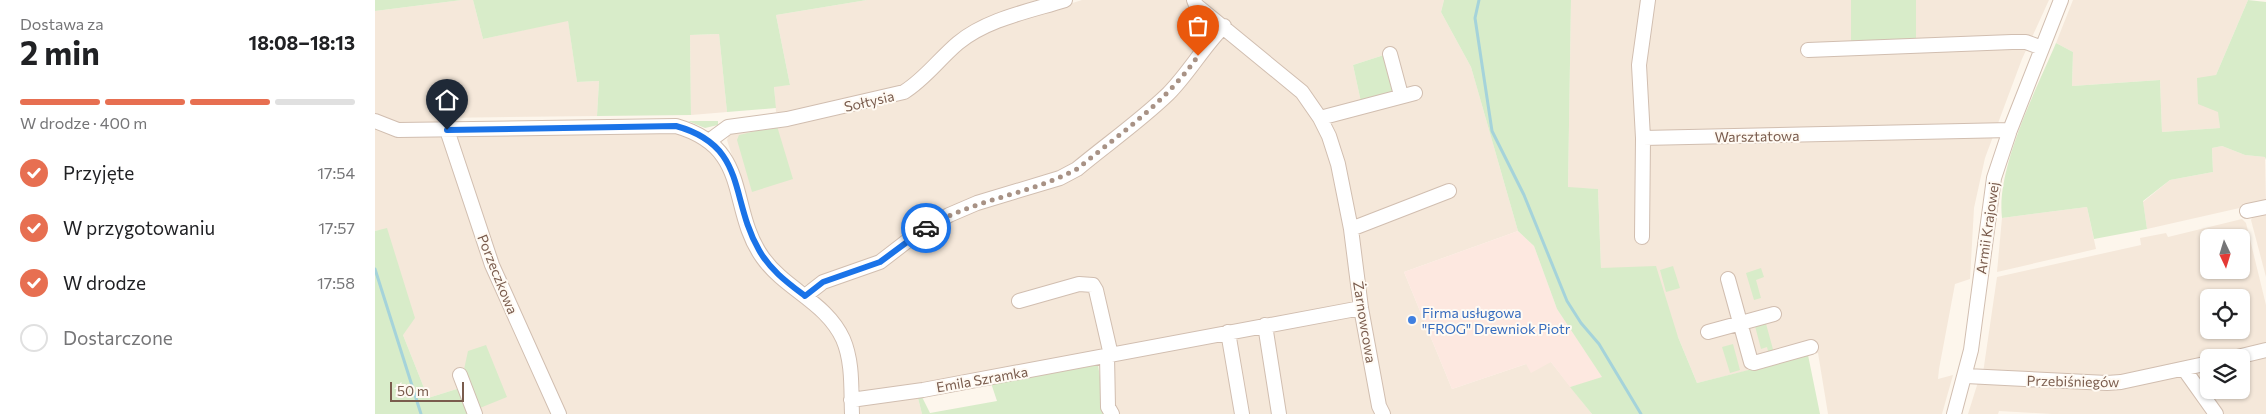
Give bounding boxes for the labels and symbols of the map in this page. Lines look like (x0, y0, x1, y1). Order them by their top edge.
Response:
pin (1177, 5, 1219, 56)
pin (426, 79, 468, 130)
street label: Sołtysia (842, 87, 896, 115)
street label: Warsztatowa (1714, 127, 1800, 145)
street label: Armii Krajowej (1972, 181, 2002, 275)
courier (901, 203, 951, 253)
north arrow (2200, 229, 2250, 279)
street label: Porzeczkowa (474, 232, 522, 316)
street label: Żarnowcowa (1350, 280, 1380, 364)
place label: Firma usługowa "FROG" Drewniok Piotr (1422, 304, 1571, 337)
marker: Firma usługowa "FROG" Drewniok Piotr (1406, 314, 1418, 326)
street label: Emila Szramka (935, 363, 1029, 395)
street label: Przebiśniegów (2026, 372, 2120, 390)
scale bar (390, 379, 464, 402)

